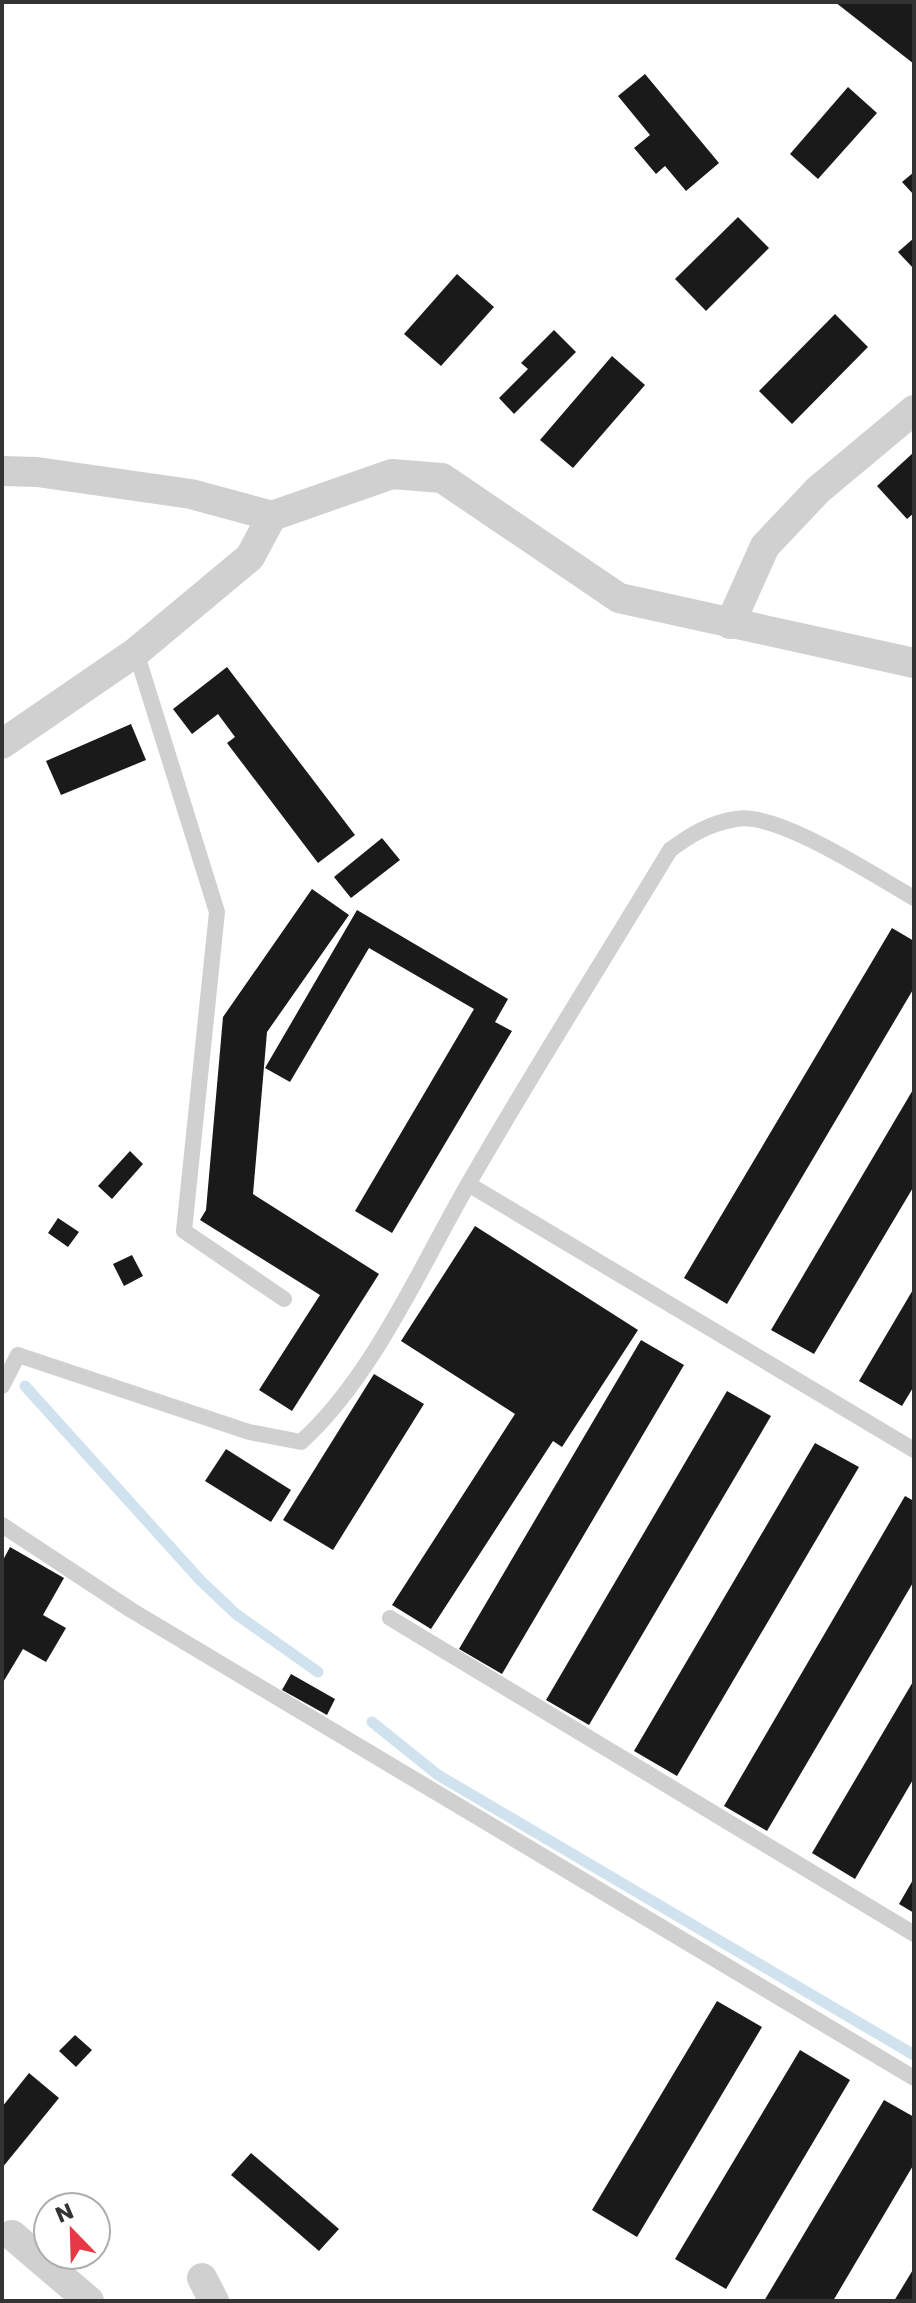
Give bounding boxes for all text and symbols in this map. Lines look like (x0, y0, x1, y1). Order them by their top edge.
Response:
north arrow (32, 2191, 112, 2271)
text: N (51, 2196, 78, 2231)

